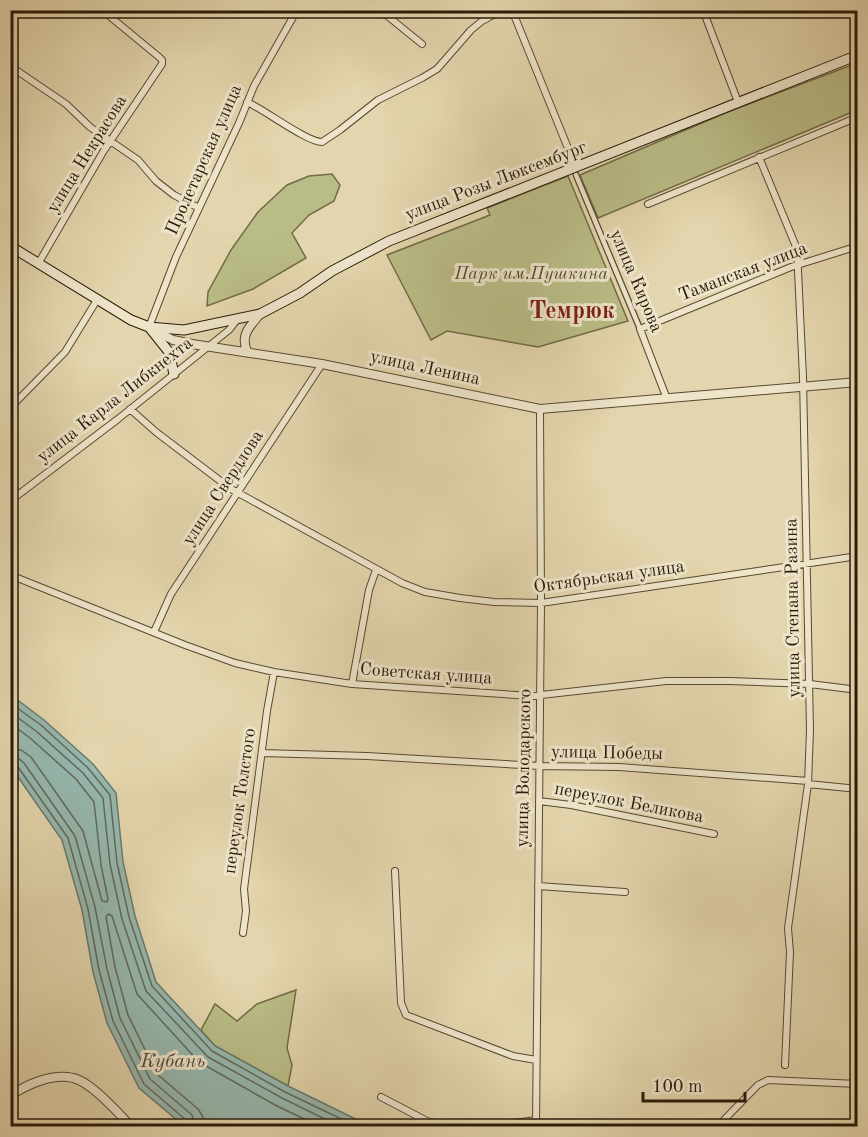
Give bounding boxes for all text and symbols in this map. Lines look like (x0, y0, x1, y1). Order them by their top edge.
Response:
street label: Пролетарская улица (163, 82, 245, 238)
street label: улица Некрасова (44, 92, 130, 216)
street label: улица Розы Люксембург (403, 138, 590, 224)
street label: улица Кирова (606, 227, 666, 335)
street label: Таманская улица (676, 239, 810, 305)
park label: Парк им.Пушкина (453, 265, 608, 283)
district label: Темрюк (529, 300, 615, 324)
street label: улица Карла Либкнехта (34, 334, 196, 466)
street label: улица Ленина (369, 348, 482, 388)
street label: улица Свердлова (179, 427, 267, 549)
street label: улица Степана Разина (782, 518, 804, 698)
street label: Октябрьская улица (532, 557, 686, 597)
street label: Советская улица (359, 660, 493, 688)
street label: улица Володарского (514, 688, 534, 847)
street label: переулок Толстого (221, 727, 259, 875)
street label: улица Победы (551, 743, 663, 763)
street label: переулок Беликова (553, 780, 705, 826)
water label: Кубань (140, 1052, 205, 1072)
scale bar (643, 1065, 745, 1103)
text: 100 m (652, 1078, 703, 1096)

